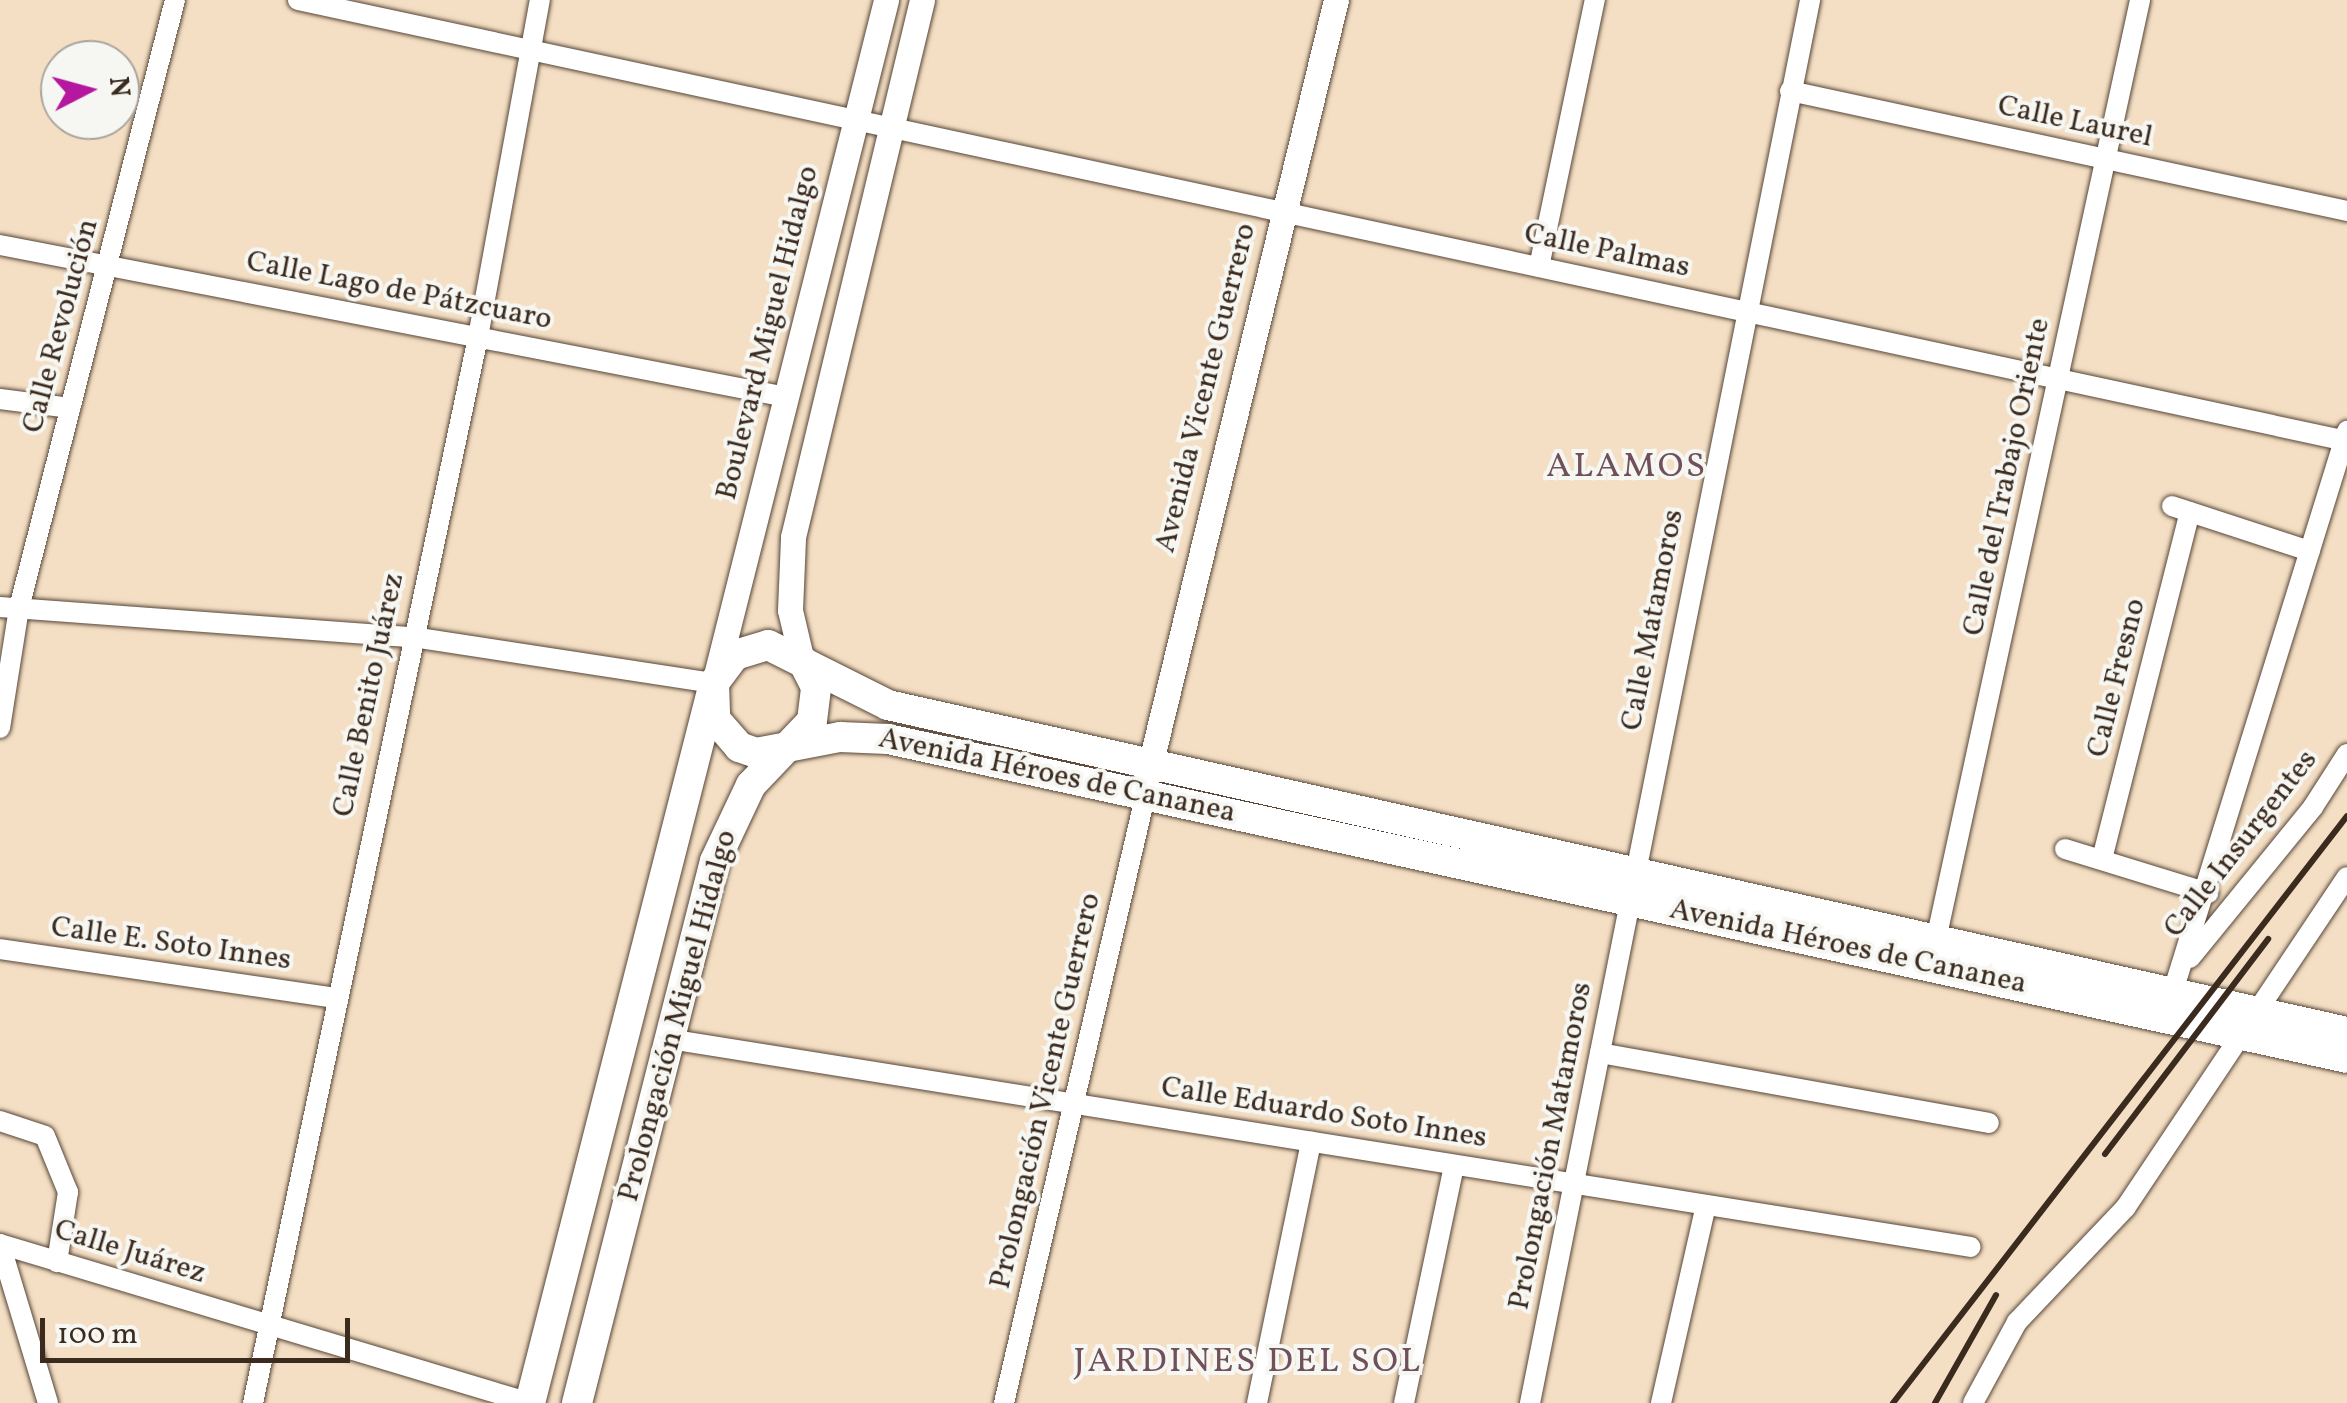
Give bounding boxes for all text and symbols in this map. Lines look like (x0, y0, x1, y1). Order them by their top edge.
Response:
north arrow (40, 40, 140, 140)
text: N (98, 75, 139, 99)
street label: Calle Laurel (1994, 88, 2156, 156)
street label: Boulevard Miguel Hidalgo (709, 162, 827, 504)
street label: Calle Revolución (15, 215, 107, 437)
street label: Calle Palmas (1521, 216, 1693, 286)
street label: Avenida Vicente Guerrero (1148, 219, 1264, 557)
street label: Calle Lago de Pátzcuaro (243, 244, 555, 338)
street label: Calle del Trabajo Oriente (1956, 315, 2058, 639)
district label: ALAMOS (1546, 446, 1708, 488)
street label: Calle Matamoros (1614, 506, 1692, 734)
street label: Calle Benito Juárez (326, 570, 412, 820)
street label: Calle Fresno (2080, 595, 2154, 761)
street label: Avenida Héroes de Cananea (875, 721, 1239, 831)
street label: Calle Insurgentes (2157, 743, 2325, 945)
street label: Prolongación Miguel Hidalgo (611, 826, 745, 1206)
street label: Prolongación Vicente Guerrero (983, 889, 1109, 1293)
street label: Avenida Héroes de Cananea (1666, 892, 2030, 1002)
street label: Calle E. Soto Innes (49, 909, 293, 979)
street label: Prolongación Matamoros (1502, 979, 1600, 1313)
street label: Calle Eduardo Soto Innes (1159, 1069, 1489, 1157)
street label: Calle Juárez (50, 1212, 210, 1292)
scale bar (45, 1298, 355, 1360)
text: 100 m (57, 1314, 138, 1356)
district label: JARDINES DEL SOL (1073, 1341, 1423, 1383)

